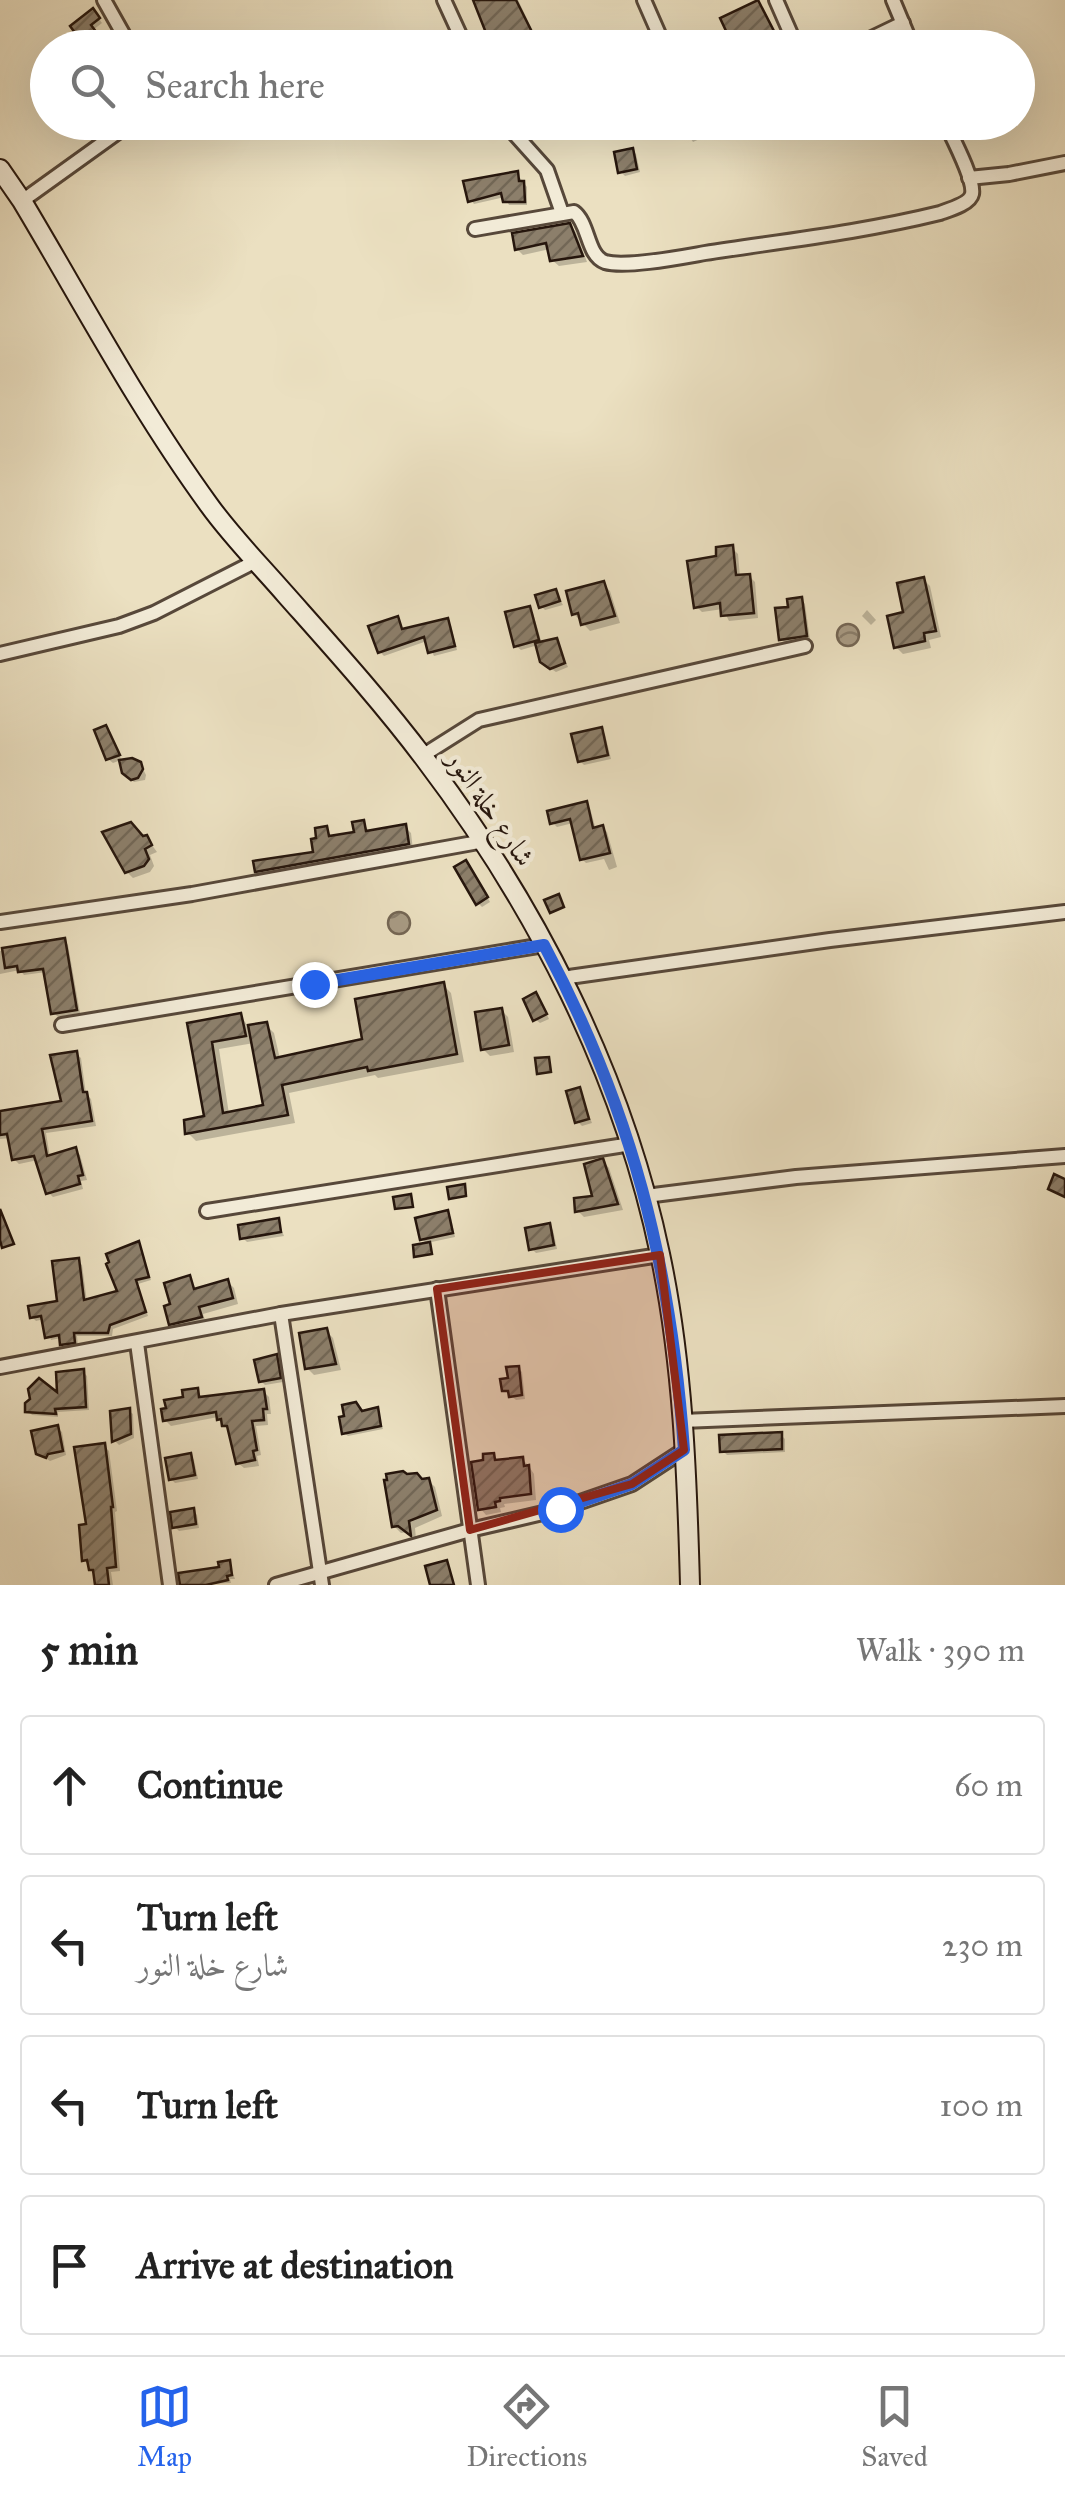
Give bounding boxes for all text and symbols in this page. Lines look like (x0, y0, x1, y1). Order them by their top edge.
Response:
search box (30, 30, 1035, 140)
icon: search (65, 58, 120, 113)
text: Search here (145, 62, 325, 108)
street label: شارع خلة النور (433, 741, 543, 876)
route end (292, 962, 338, 1008)
route start (538, 1487, 584, 1533)
text: 5 min (40, 1624, 138, 1676)
text: Walk · 390 m (856, 1631, 1025, 1670)
icon: ahead (42, 1758, 97, 1813)
text: Continue (137, 1762, 283, 1808)
text: 60 m (954, 1766, 1023, 1805)
text: Turn left (137, 1894, 278, 1940)
icon: left (42, 1918, 97, 1973)
text: 230 m (942, 1926, 1023, 1965)
text: شارع خلة النور (137, 1946, 289, 1985)
icon: left (42, 2078, 97, 2133)
text: Turn left (137, 2082, 278, 2128)
text: 100 m (939, 2086, 1023, 2125)
icon: arrive (42, 2238, 97, 2293)
text: Arrive at destination (137, 2242, 454, 2288)
tab: Map (137, 2379, 192, 2474)
tab: Directions (466, 2379, 587, 2474)
tab: Saved (861, 2379, 928, 2474)

